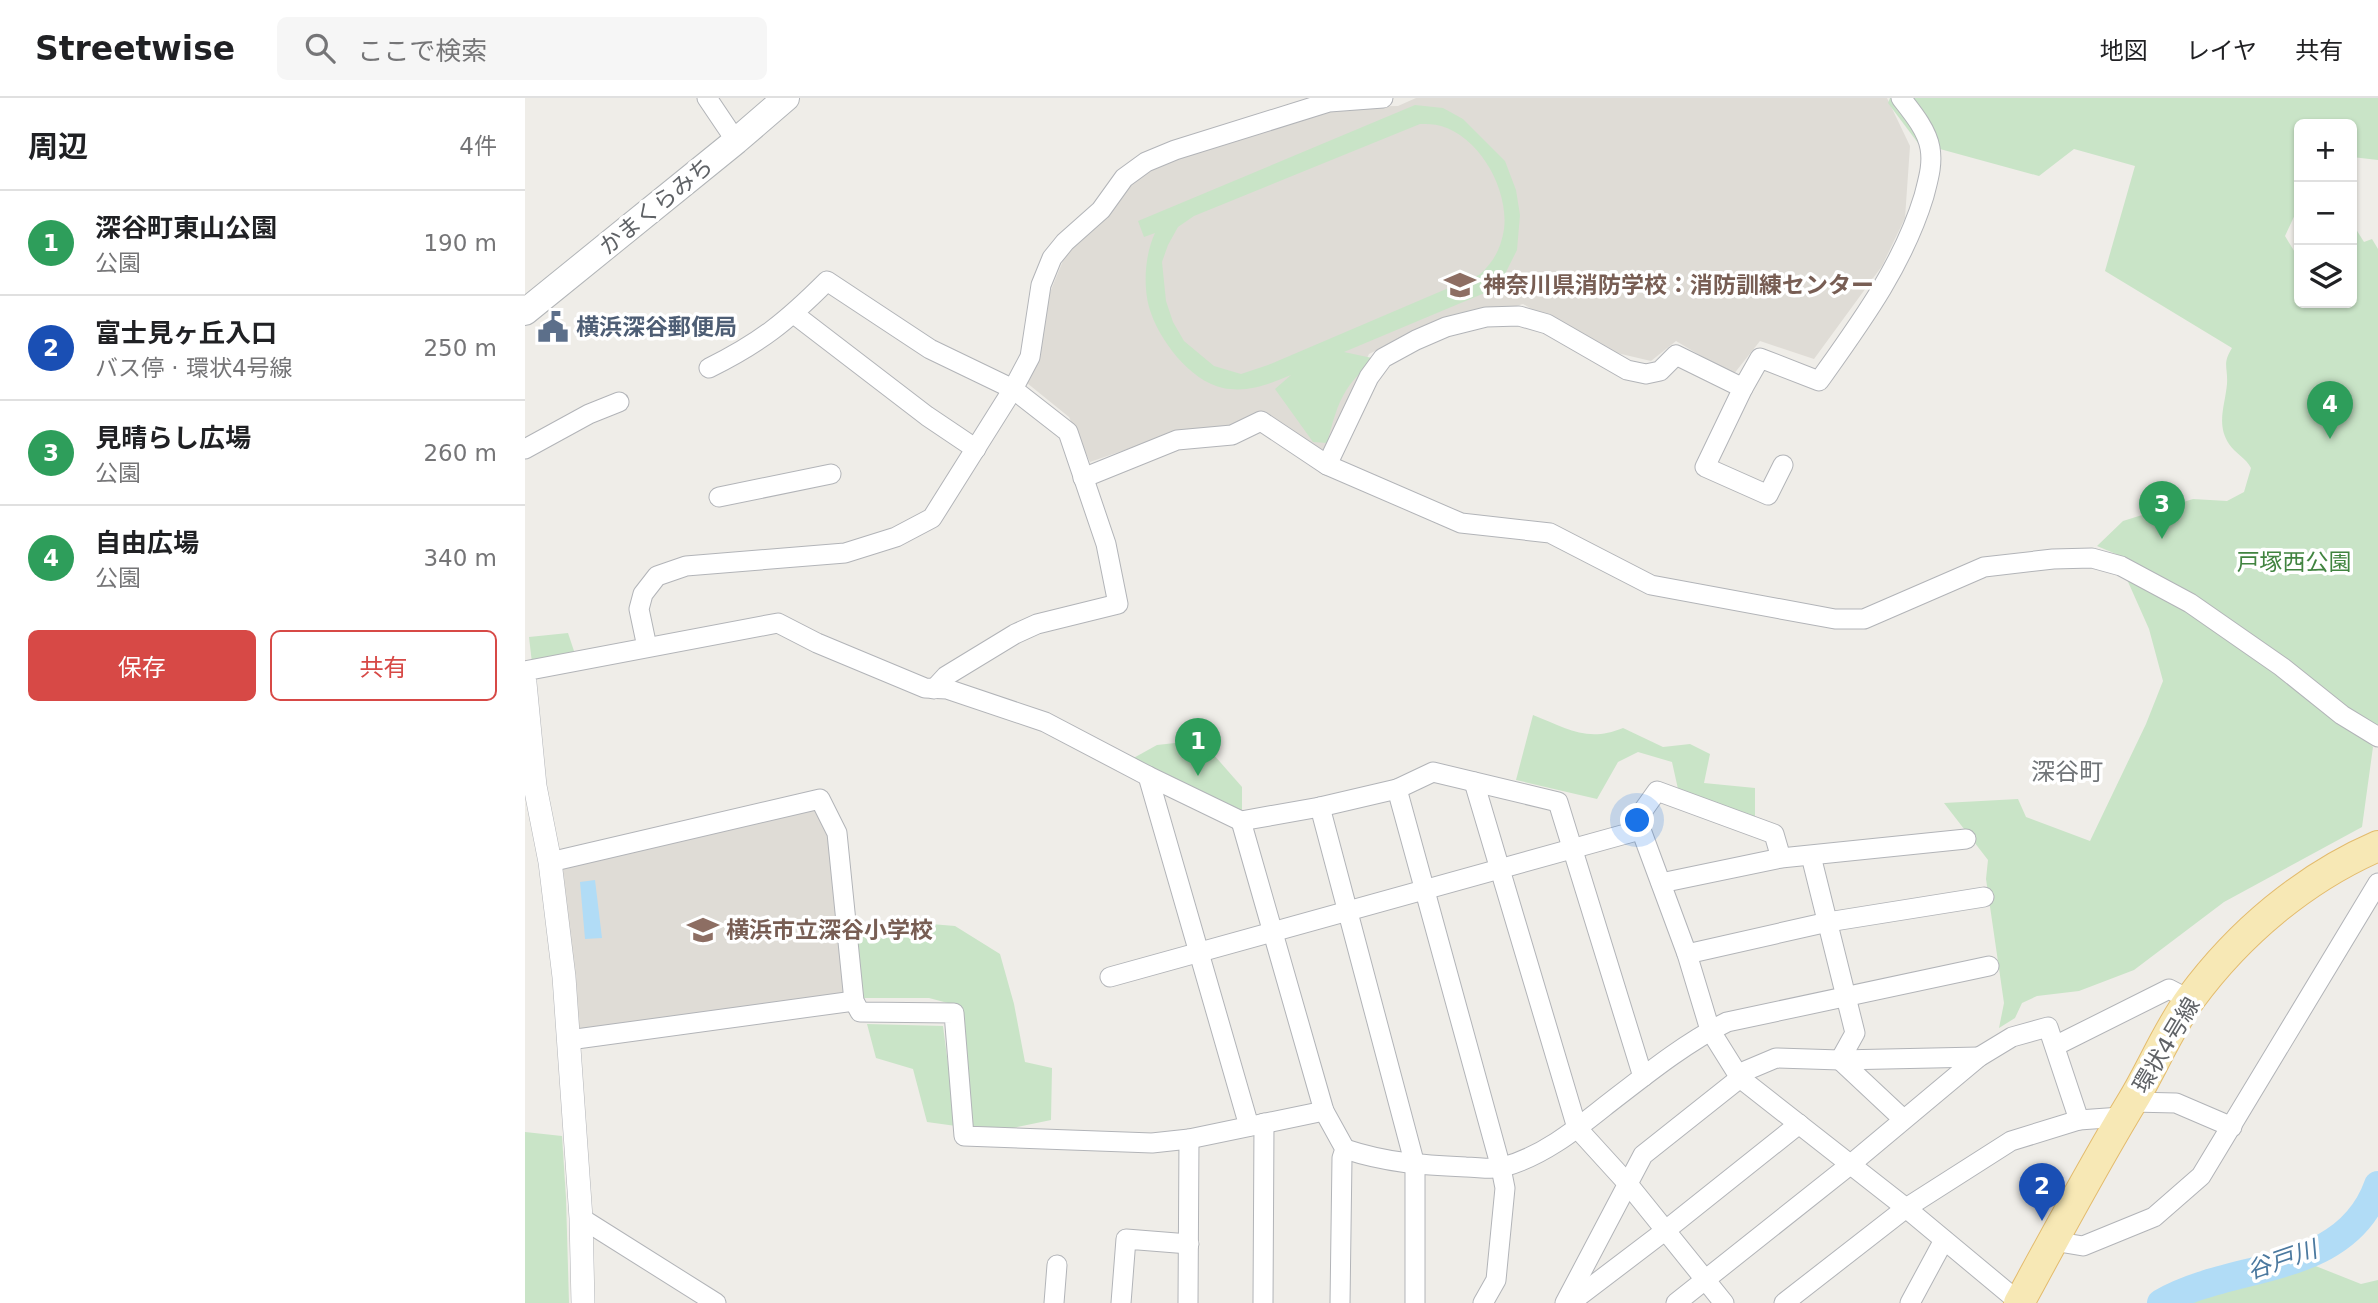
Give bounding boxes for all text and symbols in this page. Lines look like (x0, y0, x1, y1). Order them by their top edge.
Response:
search box (277, 17, 767, 80)
text: Streetwise (35, 29, 235, 68)
icon: search (301, 29, 339, 67)
text: ここで検索 (357, 36, 487, 66)
text: 地図 (2100, 37, 2148, 65)
text: レイヤ (2186, 37, 2257, 65)
text: 共有 (2295, 37, 2343, 65)
map controls (2294, 119, 2357, 308)
button: + (2294, 119, 2357, 182)
text: 周辺 (28, 129, 88, 164)
text: 4件 (459, 133, 497, 159)
street label: かまくらみち (594, 152, 718, 260)
button: − (2294, 182, 2357, 245)
text: 深谷町東山公園 (95, 213, 277, 243)
text: 1 (43, 230, 59, 256)
text: 190 m (423, 230, 497, 256)
button: layers (2294, 245, 2357, 308)
text: 公園 (95, 250, 141, 276)
school or university icon: 神奈川県消防学校：消防訓練センター (1443, 268, 1477, 302)
place label: 神奈川県消防学校：消防訓練センター (1483, 272, 1874, 298)
public building icon: 横浜深谷郵便局 (536, 310, 570, 344)
place label: 横浜深谷郵便局 (576, 314, 737, 340)
text: 富士見ヶ丘入口 (95, 318, 277, 348)
text: 2 (43, 335, 59, 361)
text: 250 m (423, 335, 497, 361)
text: バス停 · 環状4号線 (95, 355, 293, 381)
pin: 4 (2307, 381, 2353, 439)
text: 見晴らし広場 (95, 423, 251, 453)
text: 3 (43, 440, 59, 466)
text: 260 m (423, 440, 497, 466)
text: 公園 (95, 460, 141, 486)
pin: 3 (2139, 481, 2185, 539)
text: 自由広場 (95, 528, 199, 558)
text: 4 (43, 545, 59, 571)
text: 340 m (423, 545, 497, 571)
park label: 戸塚西公園 (2237, 549, 2352, 575)
text: 公園 (95, 565, 141, 591)
button: 保存 (28, 630, 256, 701)
button: 共有 (270, 630, 497, 701)
pin: 1 (1175, 718, 1221, 776)
district label: 深谷町 (2031, 758, 2103, 786)
your location (1620, 803, 1654, 837)
school or university icon: 横浜市立深谷小学校 (686, 913, 720, 947)
place label: 横浜市立深谷小学校 (726, 917, 933, 943)
street label: 環状4号線 (2127, 993, 2205, 1097)
pin: 2 (2019, 1163, 2065, 1221)
water label: 谷戸川 (2243, 1234, 2323, 1285)

